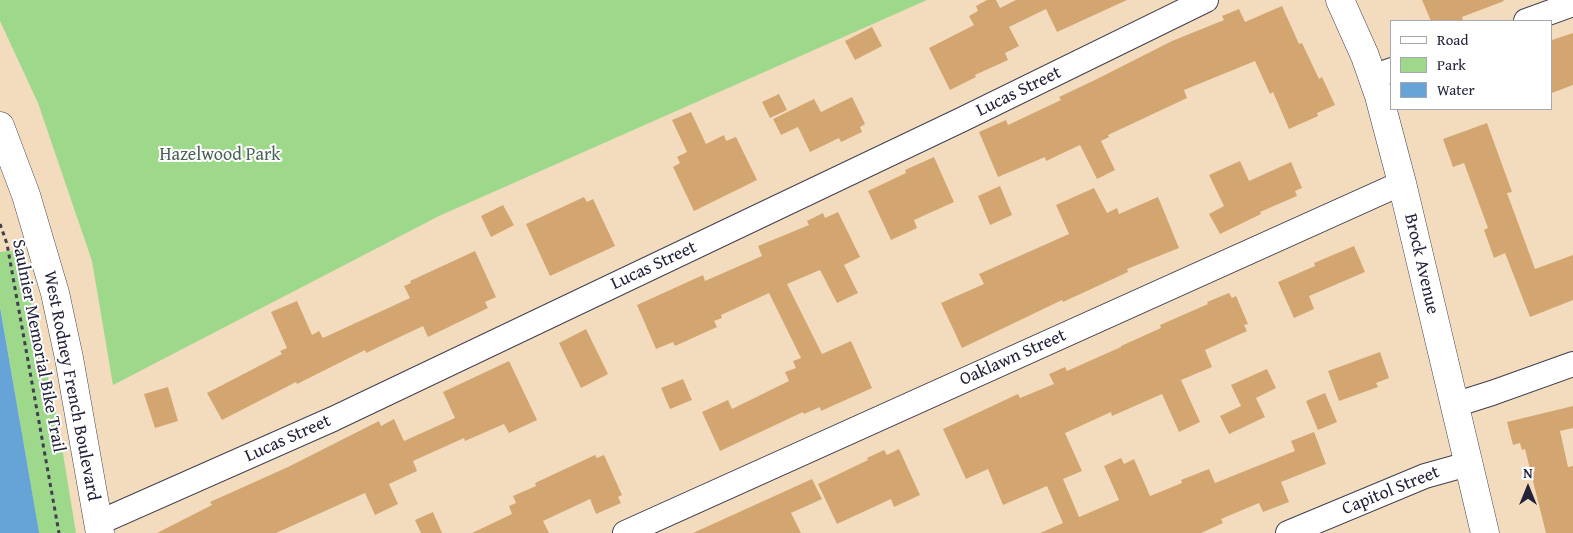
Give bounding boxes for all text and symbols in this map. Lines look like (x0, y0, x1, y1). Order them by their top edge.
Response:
legend (1390, 20, 1553, 110)
text: Road (1437, 29, 1468, 50)
text: Park (1437, 54, 1466, 75)
street label: Lucas Street (973, 62, 1065, 122)
text: Water (1437, 79, 1475, 100)
park label: Hazelwood Park (159, 144, 281, 166)
street label: Brock Avenue (1399, 212, 1443, 316)
street label: Lucas Street (608, 237, 700, 295)
street label: Saulnier Memorial Bike Trail (7, 238, 69, 454)
street label: West Rodney French Boulevard (38, 269, 104, 503)
street label: Oaklawn Street (956, 325, 1070, 391)
street label: Lucas Street (242, 410, 334, 468)
street label: Capitol Street (1339, 462, 1443, 520)
north arrow (1503, 463, 1553, 513)
text: N (1523, 463, 1533, 483)

